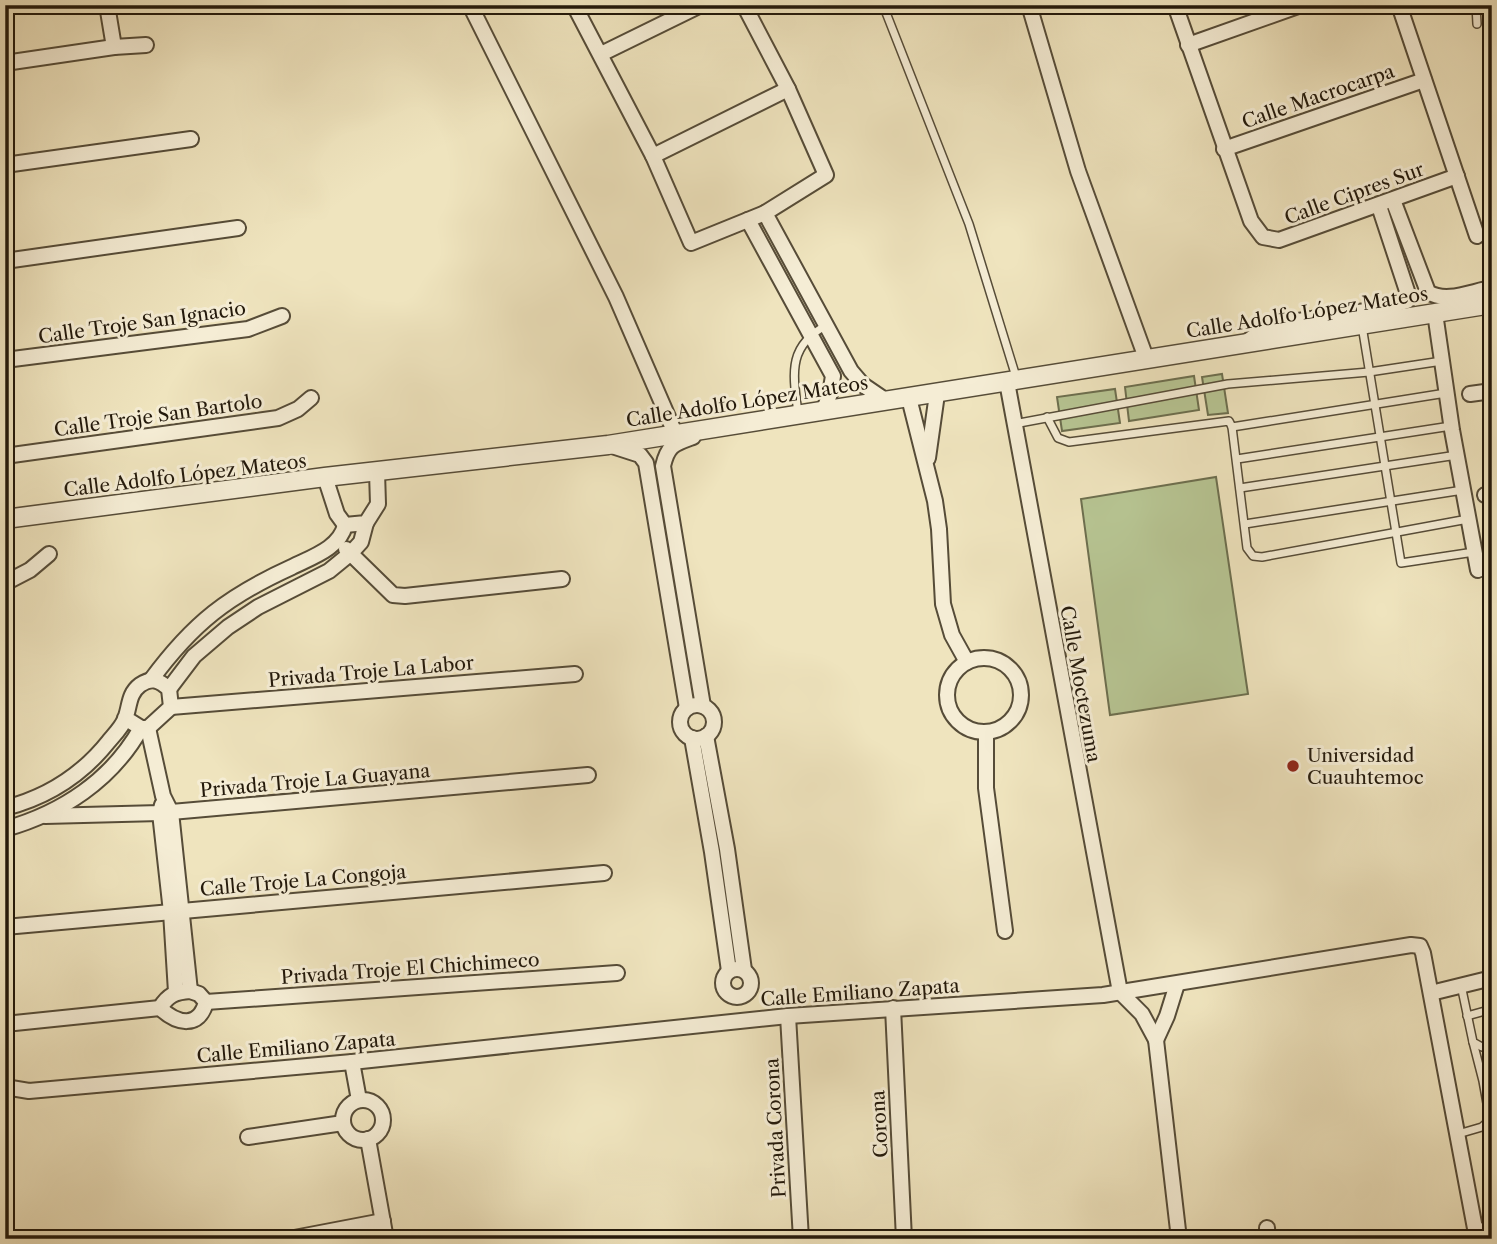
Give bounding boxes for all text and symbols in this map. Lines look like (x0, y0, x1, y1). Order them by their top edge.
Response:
street label: Calle Macrocarpa (1239, 60, 1397, 133)
street label: Calle Cipres Sur (1281, 158, 1427, 229)
street label: Calle Adolfo López Mateos (1185, 282, 1430, 343)
street label: Calle Troje San Ignacio (37, 297, 247, 348)
street label: Calle Adolfo López Mateos (625, 371, 870, 432)
street label: Calle Troje San Bartolo (53, 389, 264, 441)
street label: Calle Adolfo López Mateos (62, 449, 308, 502)
street label: Calle Moctezuma (1055, 604, 1106, 764)
street label: Privada Troje La Labor (267, 651, 475, 692)
place label: Universidad Cuauhtemoc (1307, 744, 1424, 789)
marker: Universidad Cuauhtemoc (1285, 758, 1301, 774)
street label: Privada Troje La Guayana (199, 759, 431, 802)
street label: Calle Troje La Congoja (199, 860, 407, 901)
street label: Privada Troje El Chichimeco (280, 948, 540, 989)
street label: Calle Emiliano Zapata (760, 974, 960, 1011)
street label: Calle Emiliano Zapata (196, 1027, 396, 1068)
street label: Privada Corona (760, 1057, 791, 1198)
street label: Corona (866, 1090, 893, 1158)

